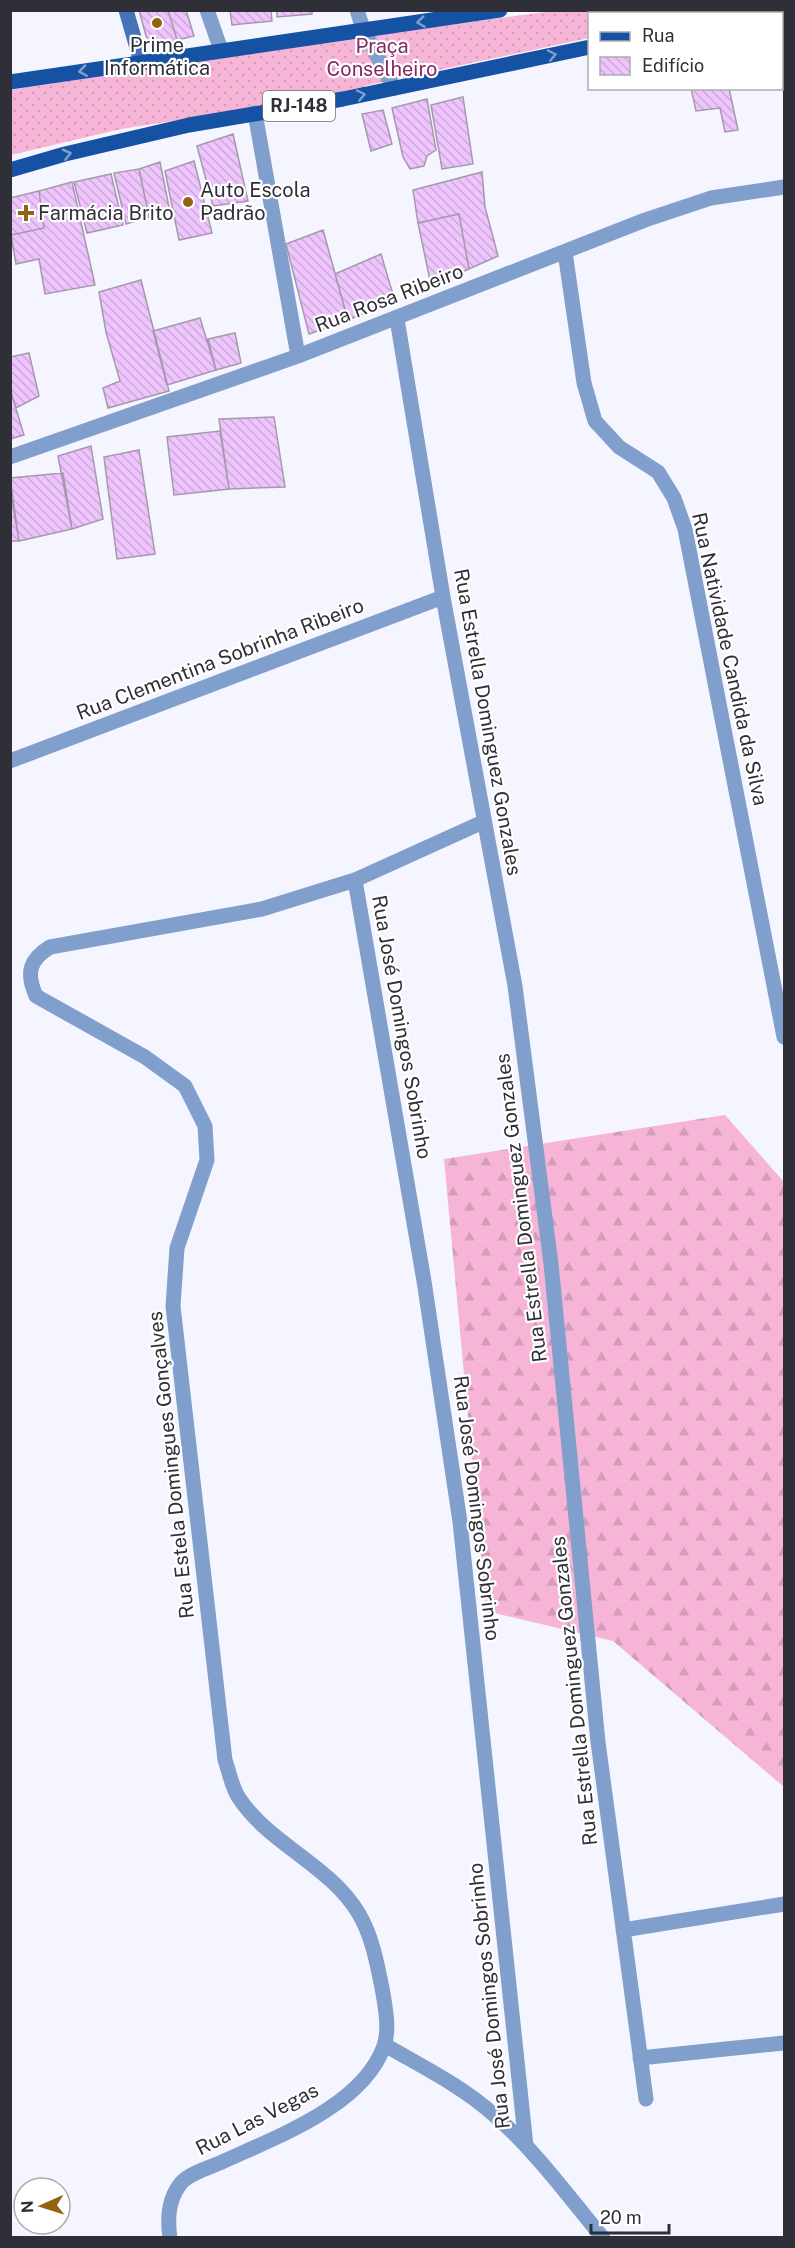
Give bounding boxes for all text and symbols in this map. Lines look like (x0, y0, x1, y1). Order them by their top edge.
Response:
legend (588, 12, 783, 90)
marker: Prime Informática (150, 16, 164, 30)
one-way arrow (417, 16, 426, 28)
text: Rua (642, 25, 674, 46)
place label: Prime Informática (104, 33, 210, 80)
park label: Praça Conselheiro (327, 34, 437, 81)
one-way arrow (546, 49, 556, 62)
text: Edifício (642, 55, 704, 76)
one-way arrow (78, 65, 88, 77)
one-way arrow (356, 89, 366, 102)
road number: RJ-148 (263, 91, 335, 121)
one-way arrow (62, 148, 72, 161)
place label: Auto Escola Padrão (200, 178, 311, 225)
marker: Auto Escola Padrão (181, 195, 195, 209)
place label: Farmácia Brito (38, 201, 174, 225)
marker: Farmácia Brito (19, 206, 33, 220)
street label: Rua Rosa Ribeiro (311, 259, 467, 337)
street label: Rua Natividade Candida da Silva (687, 510, 773, 808)
street label: Rua Estrella Dominguez Gonzales (449, 567, 527, 877)
street label: Rua Clementina Sobrinha Ribeiro (73, 593, 367, 725)
street label: Rua José Domingos Sobrinho (367, 893, 437, 1161)
street label: Rua Estrella Dominguez Gonzales (490, 1052, 552, 1364)
street label: Rua Estela Domingues Gonçalves (143, 1310, 199, 1620)
street label: Rua José Domingos Sobrinho (449, 1374, 505, 1642)
street label: Rua Estrella Dominguez Gonzales (546, 1535, 602, 1847)
street label: Rua José Domingos Sobrinho (463, 1862, 515, 2130)
street label: Rua Las Vegas (192, 2078, 322, 2160)
north arrow (12, 2176, 72, 2236)
scale bar (591, 2197, 669, 2235)
text: N (18, 2200, 37, 2214)
text: 20 m (600, 2207, 642, 2228)

